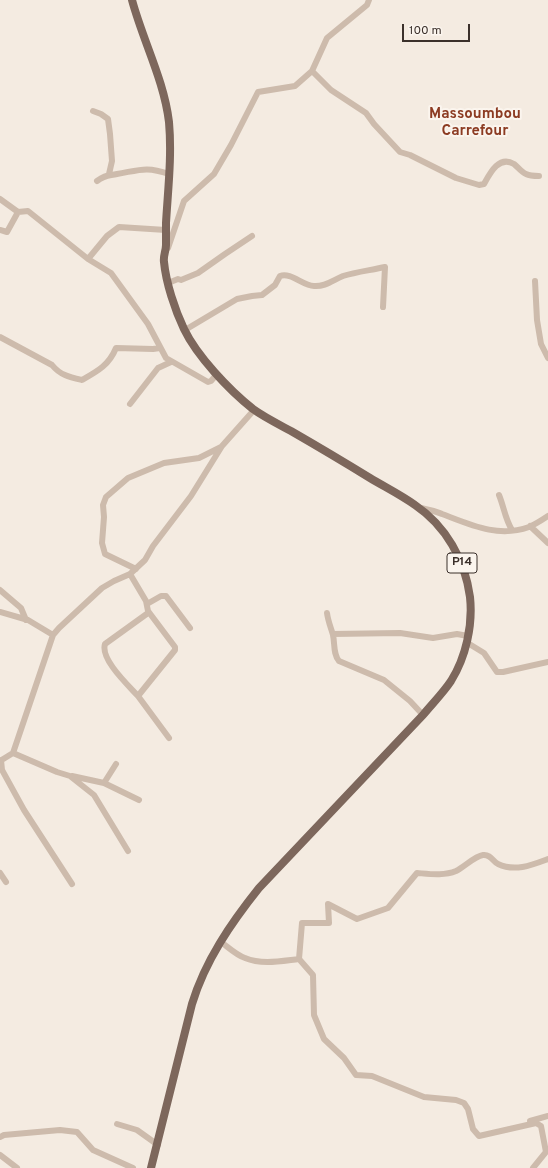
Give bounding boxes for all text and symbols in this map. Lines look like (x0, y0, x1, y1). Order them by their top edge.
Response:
scale bar (404, 16, 472, 42)
text: 100 m (409, 23, 442, 39)
district label: Massoumbou Carrefour (429, 106, 521, 141)
road number: P14 (447, 553, 477, 573)

